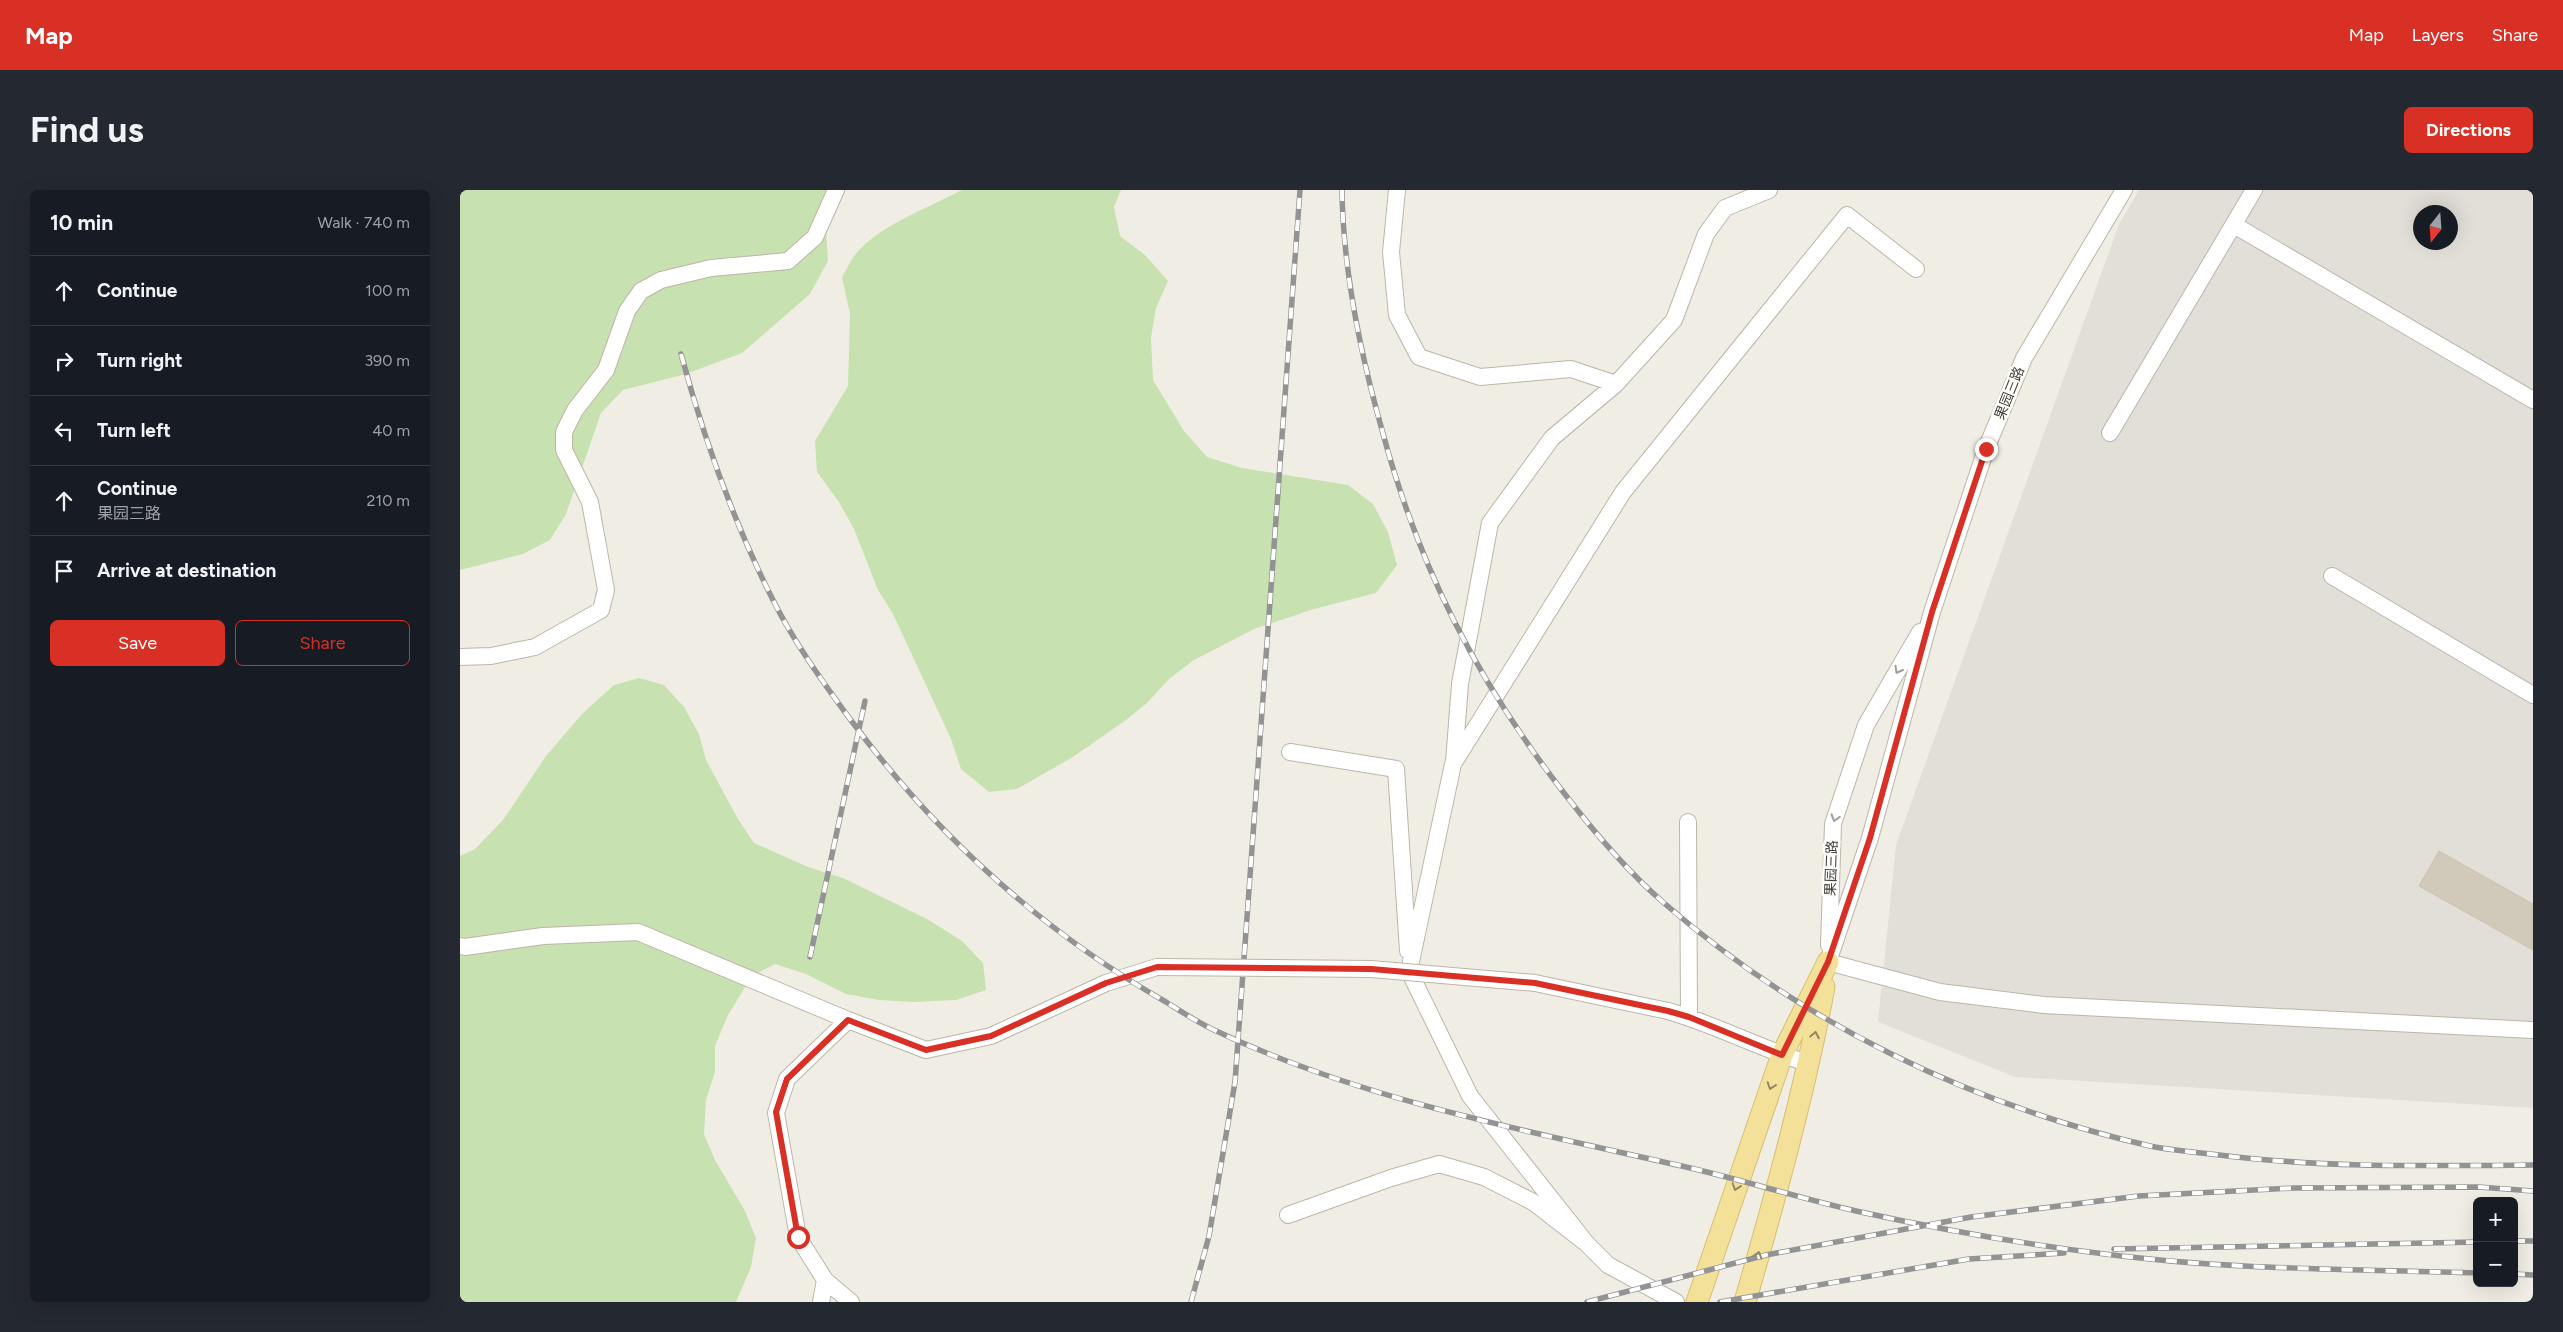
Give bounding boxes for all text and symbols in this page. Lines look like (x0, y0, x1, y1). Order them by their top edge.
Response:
text: Map (25, 21, 73, 50)
text: Map (2349, 24, 2384, 46)
text: Layers (2412, 24, 2464, 46)
text: Share (2492, 24, 2538, 46)
button: Directions (2404, 107, 2533, 153)
text: Find us (30, 109, 144, 151)
north arrow (2413, 205, 2458, 250)
text: 10 min (50, 210, 113, 235)
text: Walk · 740 m (318, 213, 410, 232)
icon: ahead (50, 277, 78, 305)
text: Continue (97, 279, 177, 302)
text: 100 m (365, 281, 410, 300)
icon: right (50, 347, 78, 375)
text: Turn right (97, 349, 183, 372)
text: 390 m (364, 351, 410, 370)
street label: 果园三路 (1991, 364, 2028, 422)
icon: left (50, 417, 78, 445)
text: Turn left (97, 419, 171, 442)
text: 40 m (372, 421, 410, 440)
route end (1975, 438, 1998, 461)
text: Continue (97, 477, 177, 500)
icon: ahead (50, 487, 78, 515)
text: 210 m (367, 491, 410, 510)
text: 果园三路 (97, 504, 161, 523)
icon: arrive (50, 557, 78, 585)
text: Arrive at destination (97, 559, 276, 582)
button: Save (50, 620, 225, 666)
button: Share (235, 620, 410, 666)
one-way arrow (1895, 664, 1905, 673)
one-way arrow (1830, 814, 1841, 823)
street label: 果园三路 (1822, 840, 1841, 896)
one-way arrow (1809, 1030, 1819, 1039)
one-way arrow (1767, 1081, 1777, 1089)
one-way arrow (1732, 1182, 1742, 1190)
map controls (2473, 1197, 2518, 1287)
button: + (2473, 1197, 2518, 1242)
route start (787, 1226, 810, 1249)
button: − (2473, 1242, 2518, 1287)
one-way arrow (1752, 1251, 1763, 1260)

